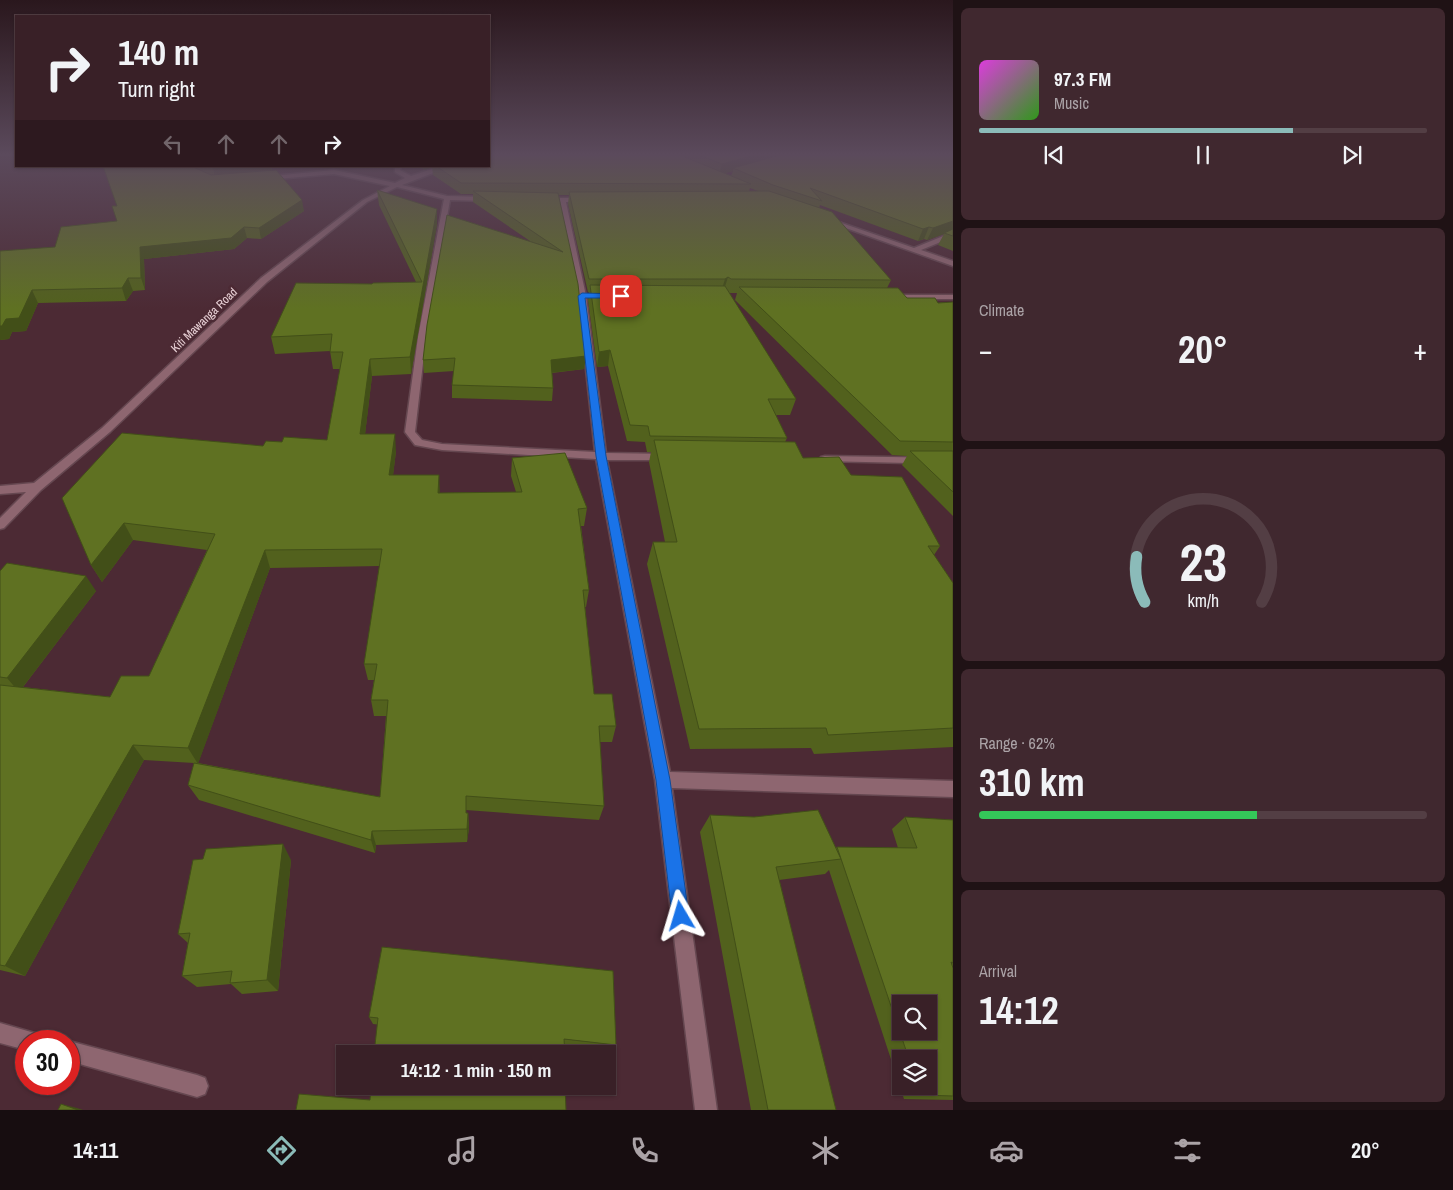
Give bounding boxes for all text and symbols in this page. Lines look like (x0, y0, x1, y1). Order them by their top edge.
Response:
text: 140 m (118, 29, 199, 76)
icon: right (35, 35, 100, 100)
text: 97.3 FM (1054, 66, 1111, 92)
text: Turn right (118, 74, 195, 104)
text: Music (1054, 92, 1089, 114)
icon: left (159, 130, 187, 158)
icon: ahead (212, 130, 240, 158)
icon: ahead (265, 130, 293, 158)
icon: right (318, 130, 346, 158)
icon: previous (1040, 141, 1068, 169)
icon: pause (1189, 141, 1217, 169)
icon: next (1338, 141, 1366, 169)
pin (600, 275, 642, 317)
icon: arrive (607, 282, 635, 310)
street label: Kiti Mawanga Road (167, 284, 241, 356)
text: Climate (979, 299, 1024, 321)
text: 20° (1178, 324, 1228, 375)
text: − (979, 331, 992, 369)
text: + (1414, 331, 1427, 369)
text: 23 (1179, 527, 1227, 597)
text: km/h (1187, 589, 1219, 613)
text: Range · 62% (979, 732, 1055, 754)
text: 310 km (979, 757, 1085, 808)
position arrow (654, 889, 706, 941)
text: Arrival (979, 960, 1017, 982)
text: 14:12 (979, 985, 1059, 1036)
map controls (892, 995, 937, 1095)
button: search (892, 995, 937, 1040)
speed limit sign: 30 (15, 1030, 80, 1095)
button: layers (892, 1050, 937, 1095)
text: 14:12 · 1 min · 150 m (401, 1057, 551, 1083)
icon: directions (264, 1133, 299, 1168)
icon: music (445, 1133, 480, 1168)
icon: phone (627, 1133, 662, 1168)
icon: climate (808, 1133, 843, 1168)
icon: car (989, 1133, 1024, 1168)
icon: filters (1170, 1133, 1205, 1168)
text: 14:11 (73, 1135, 118, 1165)
text: 20° (1351, 1135, 1380, 1165)

